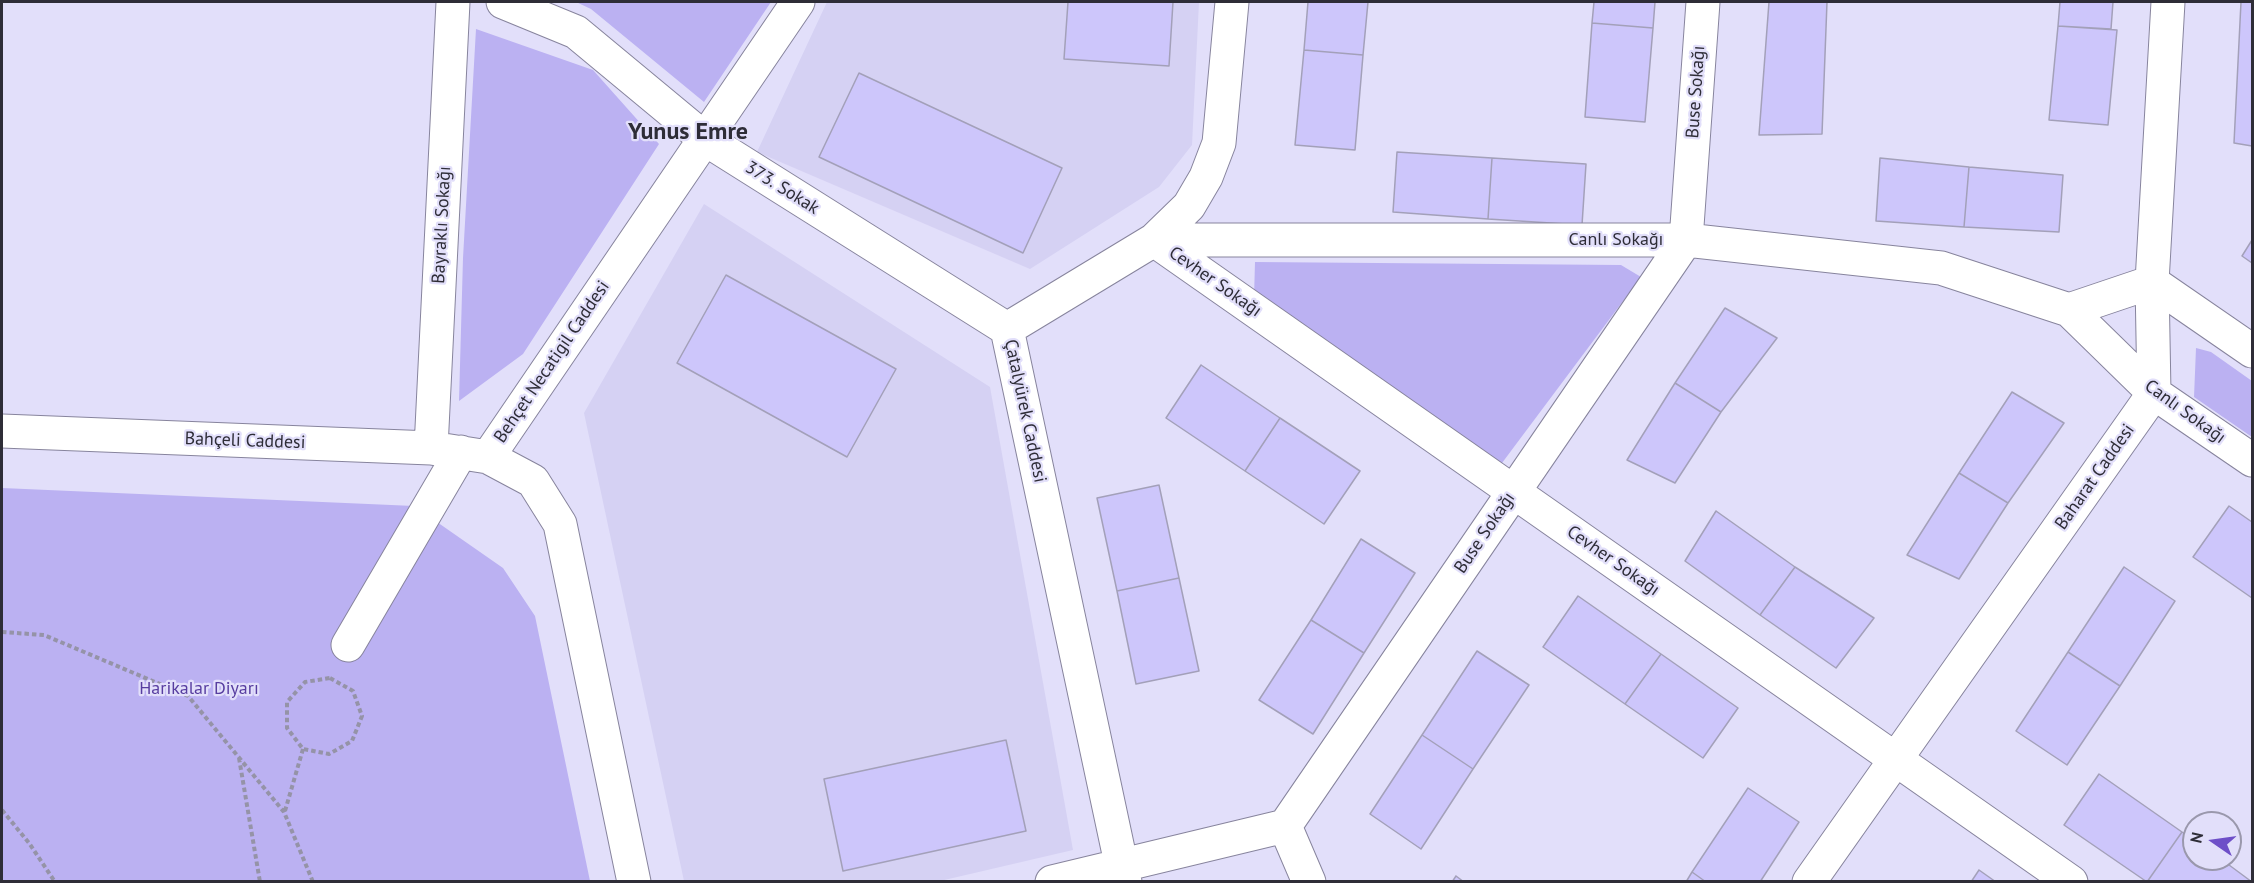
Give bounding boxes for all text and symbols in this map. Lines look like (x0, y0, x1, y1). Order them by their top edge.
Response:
street label: Buse Sokağı (1682, 45, 1710, 139)
district label: Yunus Emre (628, 118, 748, 146)
street label: 373. Sokak (741, 157, 823, 219)
street label: Bayraklı Sokağı (428, 166, 456, 284)
street label: Canlı Sokağı (1569, 229, 1663, 251)
street label: Cevher Sokağı (1164, 242, 1266, 322)
street label: Behçet Necatigil Caddesi (490, 277, 614, 447)
street label: Çatalyürek Caddesi (999, 337, 1051, 485)
street label: Canlı Sokağı (2140, 375, 2230, 449)
street label: Baharat Caddesi (2051, 420, 2139, 534)
street label: Bahçeli Caddesi (184, 428, 306, 454)
street label: Buse Sokağı (1450, 488, 1520, 578)
street label: Cevher Sokağı (1562, 521, 1664, 601)
park label: Harikalar Diyarı (139, 678, 259, 700)
north arrow (2182, 811, 2242, 871)
text: N (2185, 830, 2207, 845)

